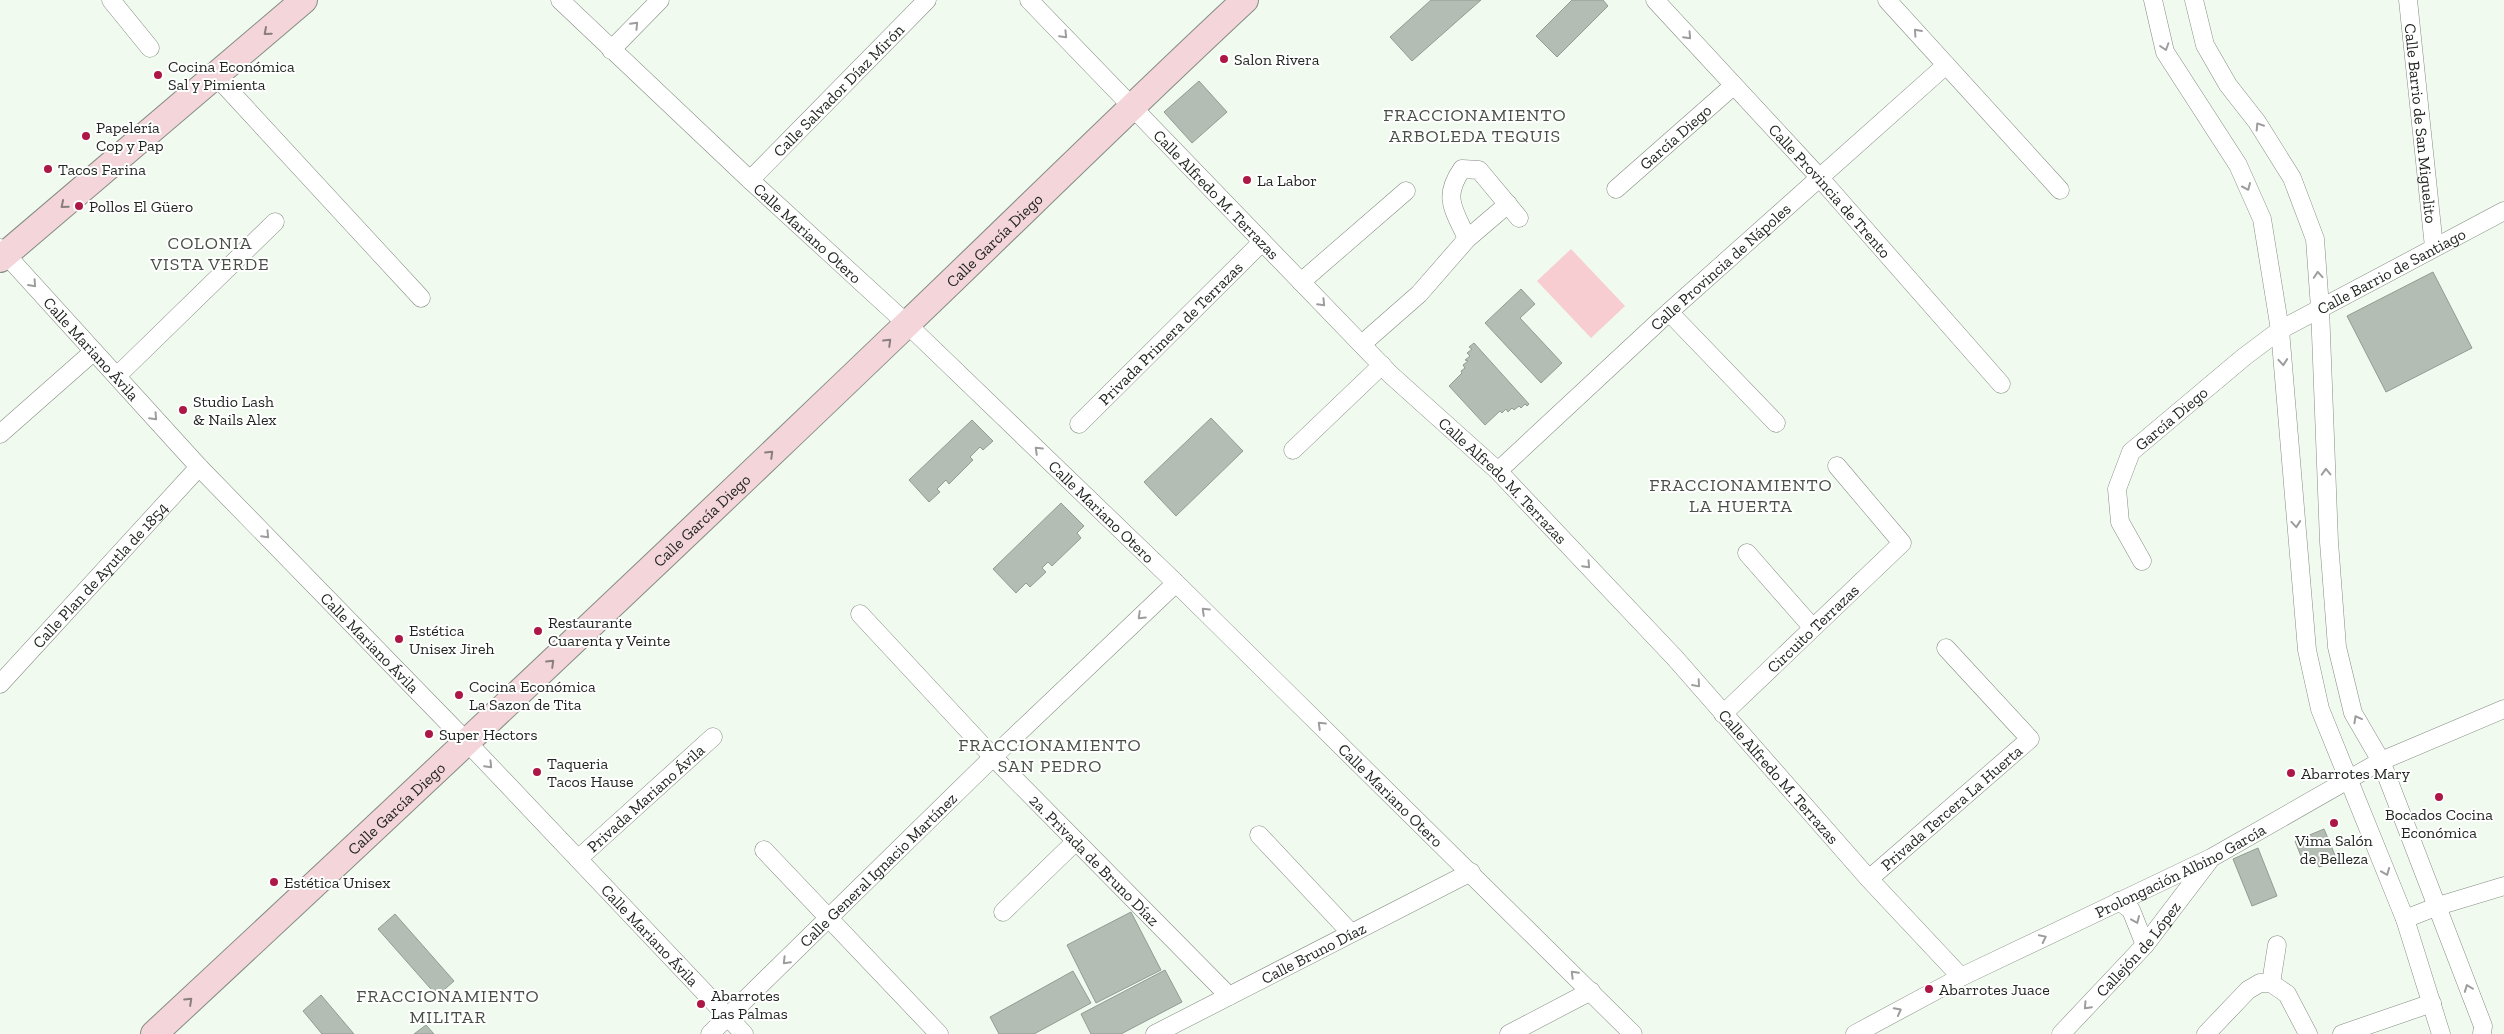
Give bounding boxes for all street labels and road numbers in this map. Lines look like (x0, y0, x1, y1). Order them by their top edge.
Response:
street label: Calle Salvador Díaz Mirón (769, 20, 909, 161)
street label: Calle Barrio de San Miguelito (2401, 22, 2440, 224)
street label: García Diego (1636, 101, 1715, 174)
street label: Calle Provincia de Trento (1765, 120, 1895, 262)
street label: Calle Alfredo M. Terrazas (1149, 126, 1283, 263)
street label: Calle Mariano Otero (750, 179, 865, 287)
street label: Calle García Diego (942, 189, 1047, 291)
street label: Calle Provincia de Nápoles (1646, 199, 1795, 335)
street label: Calle Barrio de Santiago (2314, 224, 2469, 319)
street label: Privada Primera de Terrazas (1095, 258, 1247, 409)
street label: Calle Mariano Ávila (39, 293, 143, 405)
street label: García Diego (2131, 383, 2212, 455)
street label: Calle Alfredo M. Terrazas (1435, 413, 1571, 548)
street label: Calle Mariano Otero (1044, 457, 1158, 567)
street label: Calle García Diego (649, 470, 754, 571)
street label: Calle Plan de Ayutla de 1854 (29, 498, 172, 652)
street label: Circuito Terrazas (1763, 580, 1863, 677)
street label: Calle Mariano Ávila (316, 589, 423, 697)
street label: Calle Alfredo M. Terrazas (1714, 706, 1843, 848)
street label: Privada Mariano Ávila (583, 740, 709, 856)
street label: Calle Mariano Otero (1334, 740, 1447, 851)
street label: Privada Tercera La Huerta (1877, 741, 2026, 874)
street label: Calle García Diego (344, 758, 449, 859)
street label: Calle General Ignacio Martínez (796, 789, 961, 951)
street label: 2a. Privada de Bruno Díaz (1026, 791, 1163, 930)
street label: Prolongación Albino García (2092, 820, 2269, 922)
street label: Calle Mariano Ávila (597, 881, 703, 990)
street label: Callejón de López (2092, 898, 2185, 1001)
street label: Calle Bruno Díaz (1258, 919, 1369, 988)

